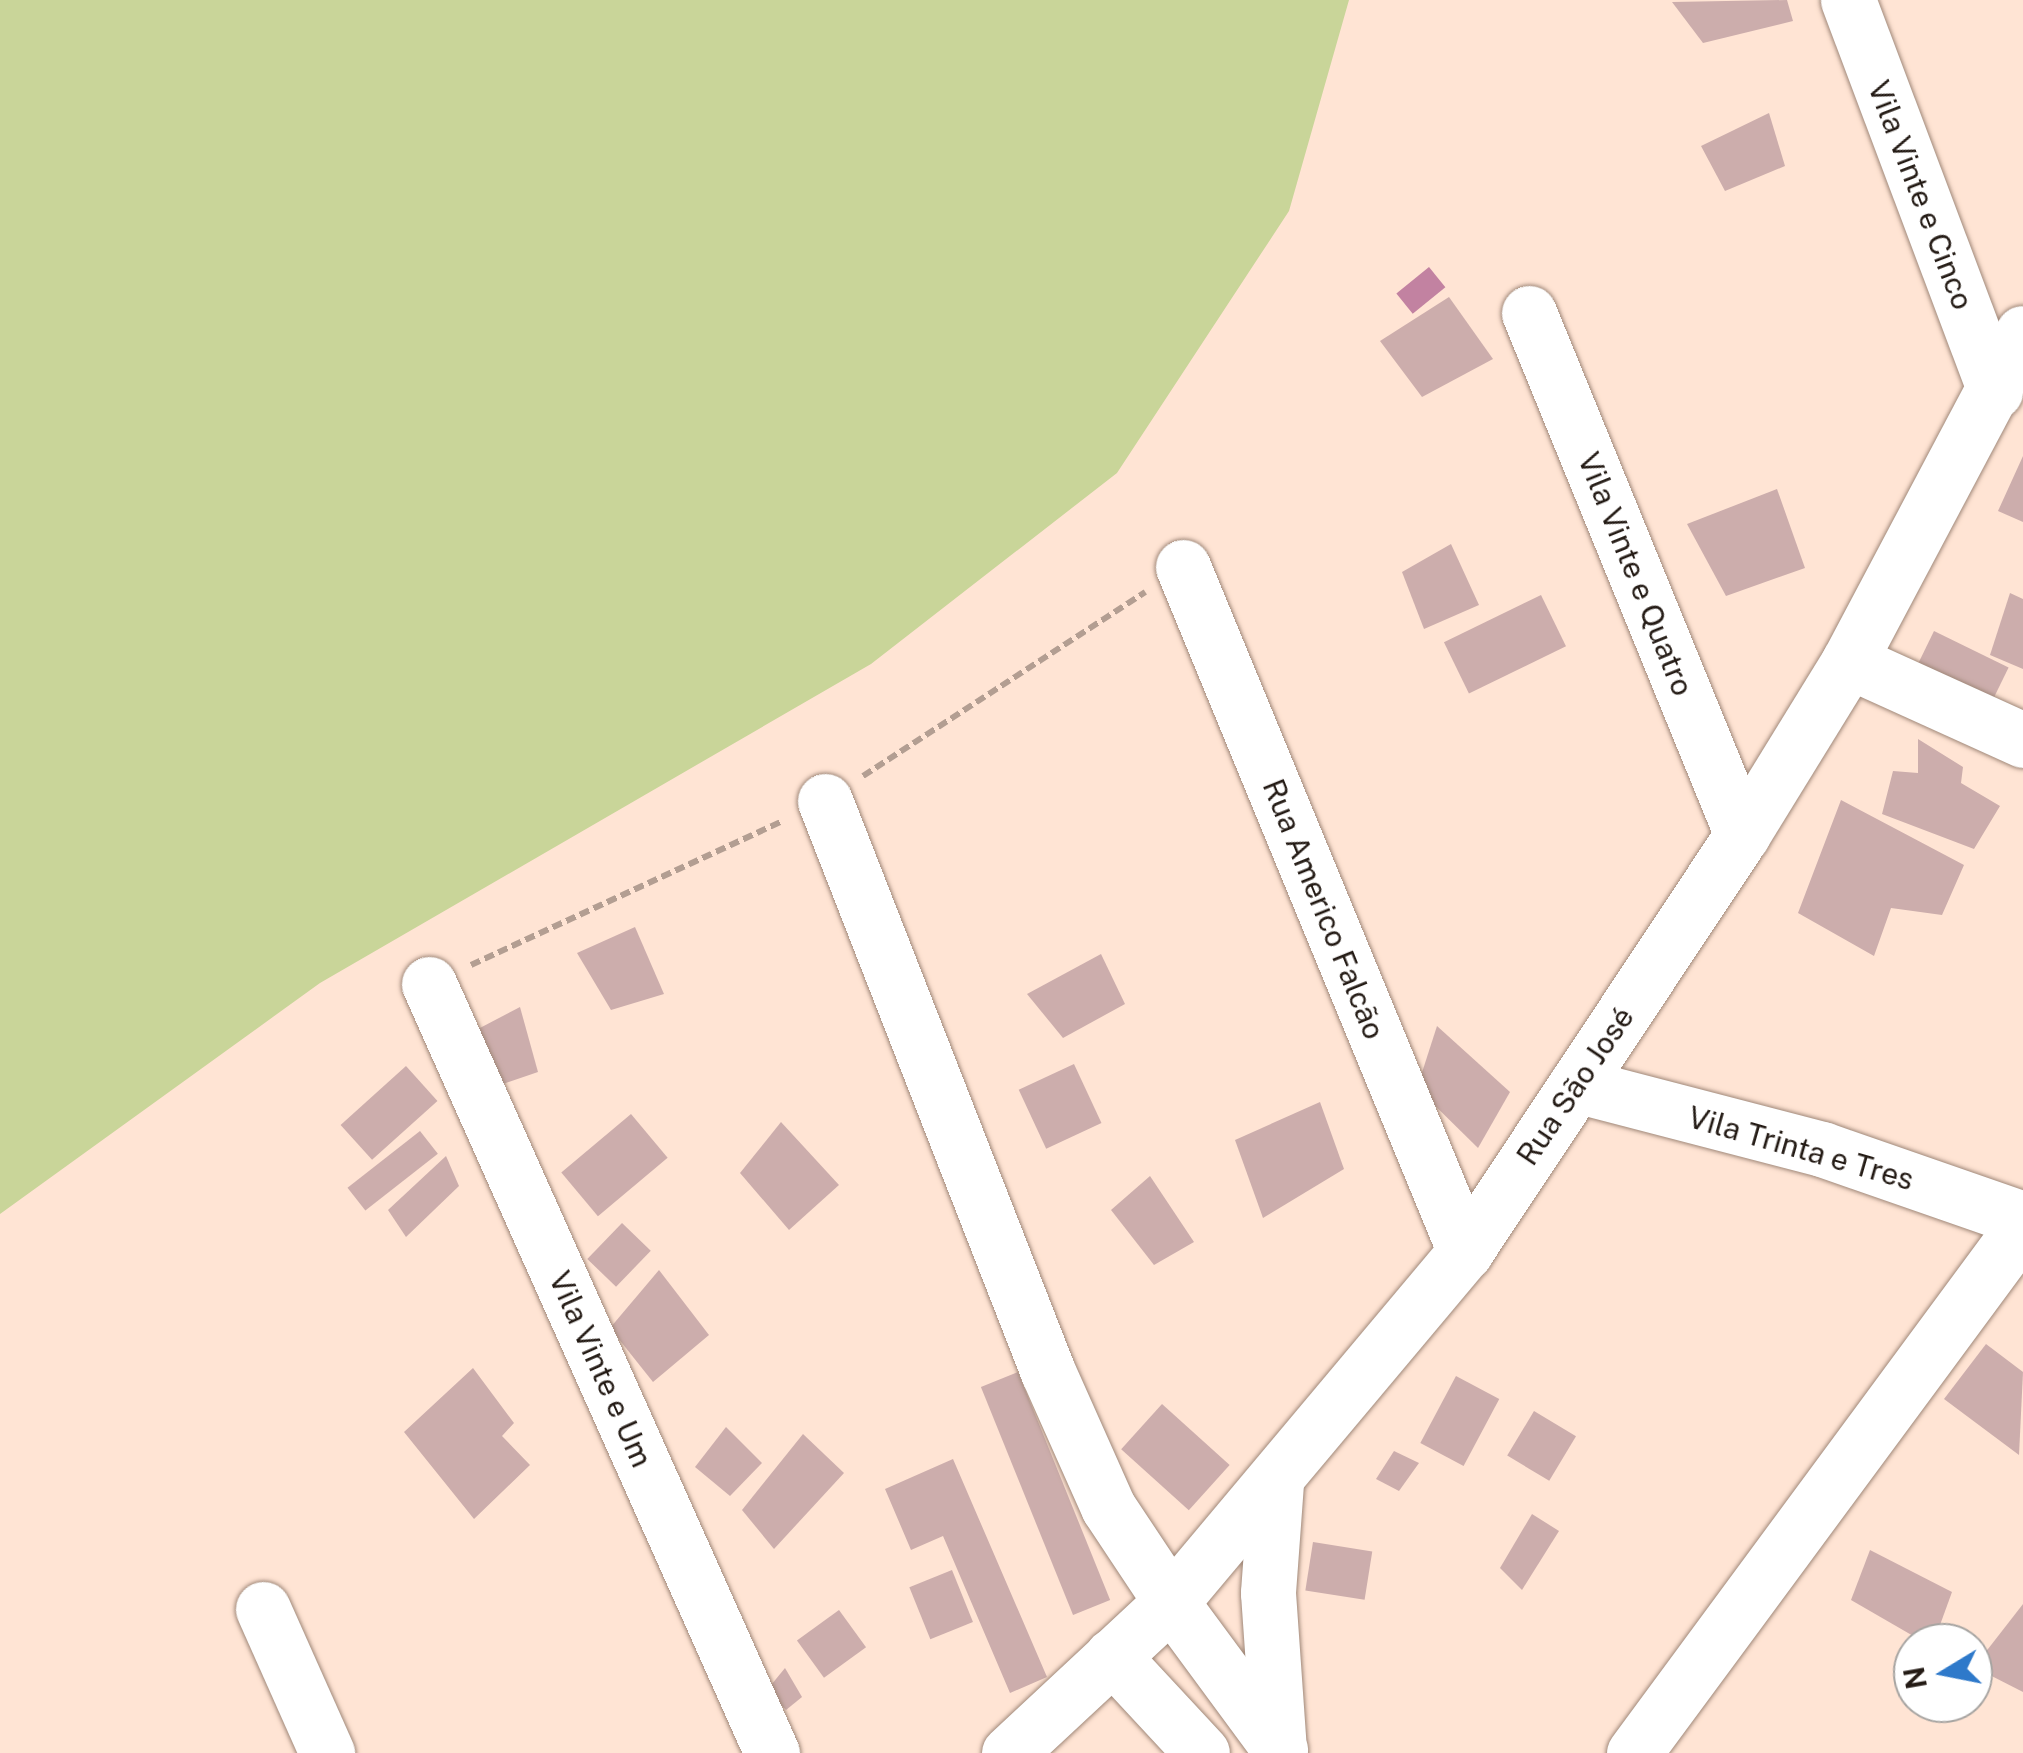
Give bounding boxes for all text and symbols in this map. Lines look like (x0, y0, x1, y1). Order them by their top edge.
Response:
street label: Vila Vinte e Cinco (1861, 75, 1981, 315)
street label: Vila Vinte e Quatro (1570, 446, 1702, 702)
street label: Rua Americo Falcão (1255, 774, 1393, 1044)
street label: Rua São José (1509, 1000, 1641, 1172)
street label: Vila Trinta e Tres (1684, 1099, 1918, 1197)
street label: Vila Vinte e Um (541, 1265, 661, 1473)
north arrow (1893, 1623, 1993, 1723)
text: N (1897, 1664, 1933, 1692)

